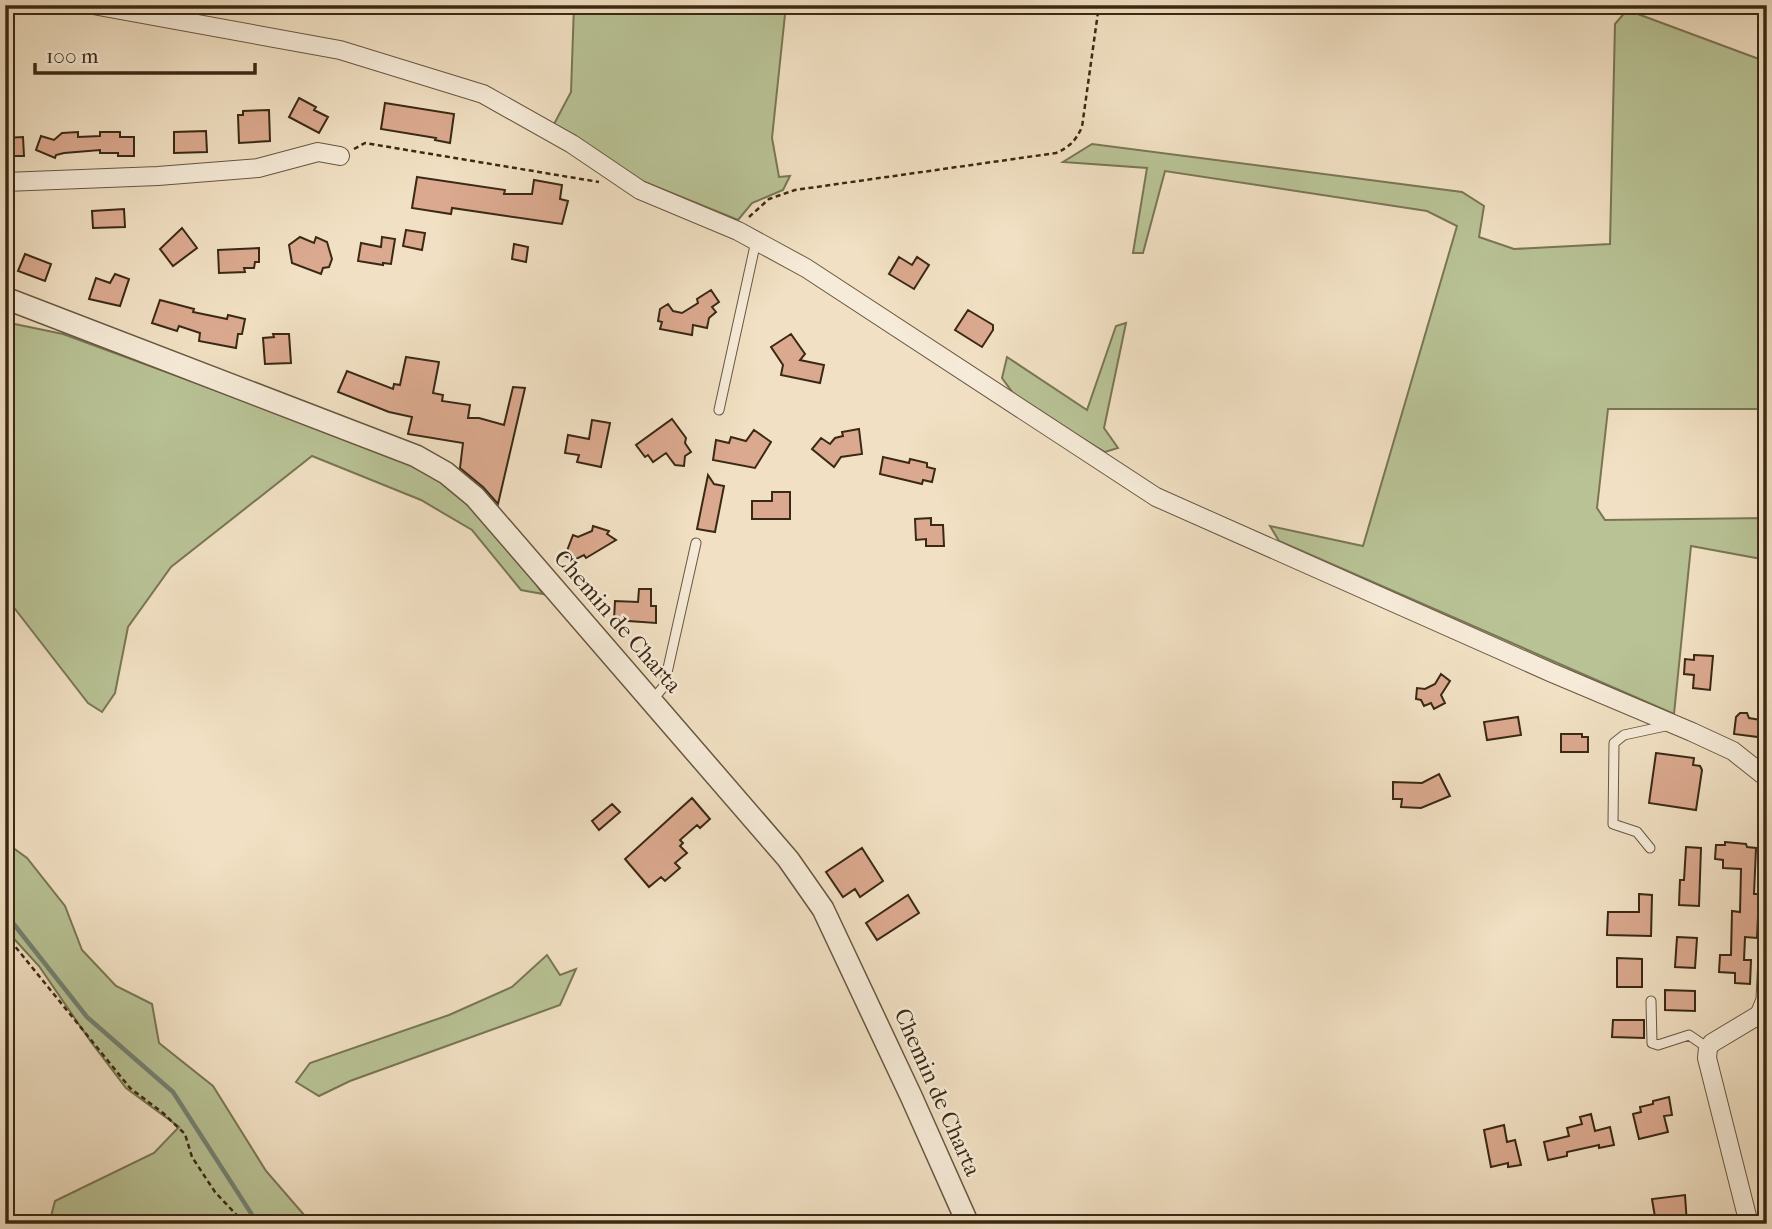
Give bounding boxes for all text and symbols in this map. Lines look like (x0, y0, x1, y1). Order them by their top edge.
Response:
scale bar (35, 32, 256, 76)
text: 100 m (46, 44, 99, 68)
street label: Chemin de Charta (548, 544, 687, 699)
street label: Chemin de Charta (889, 1004, 987, 1180)

